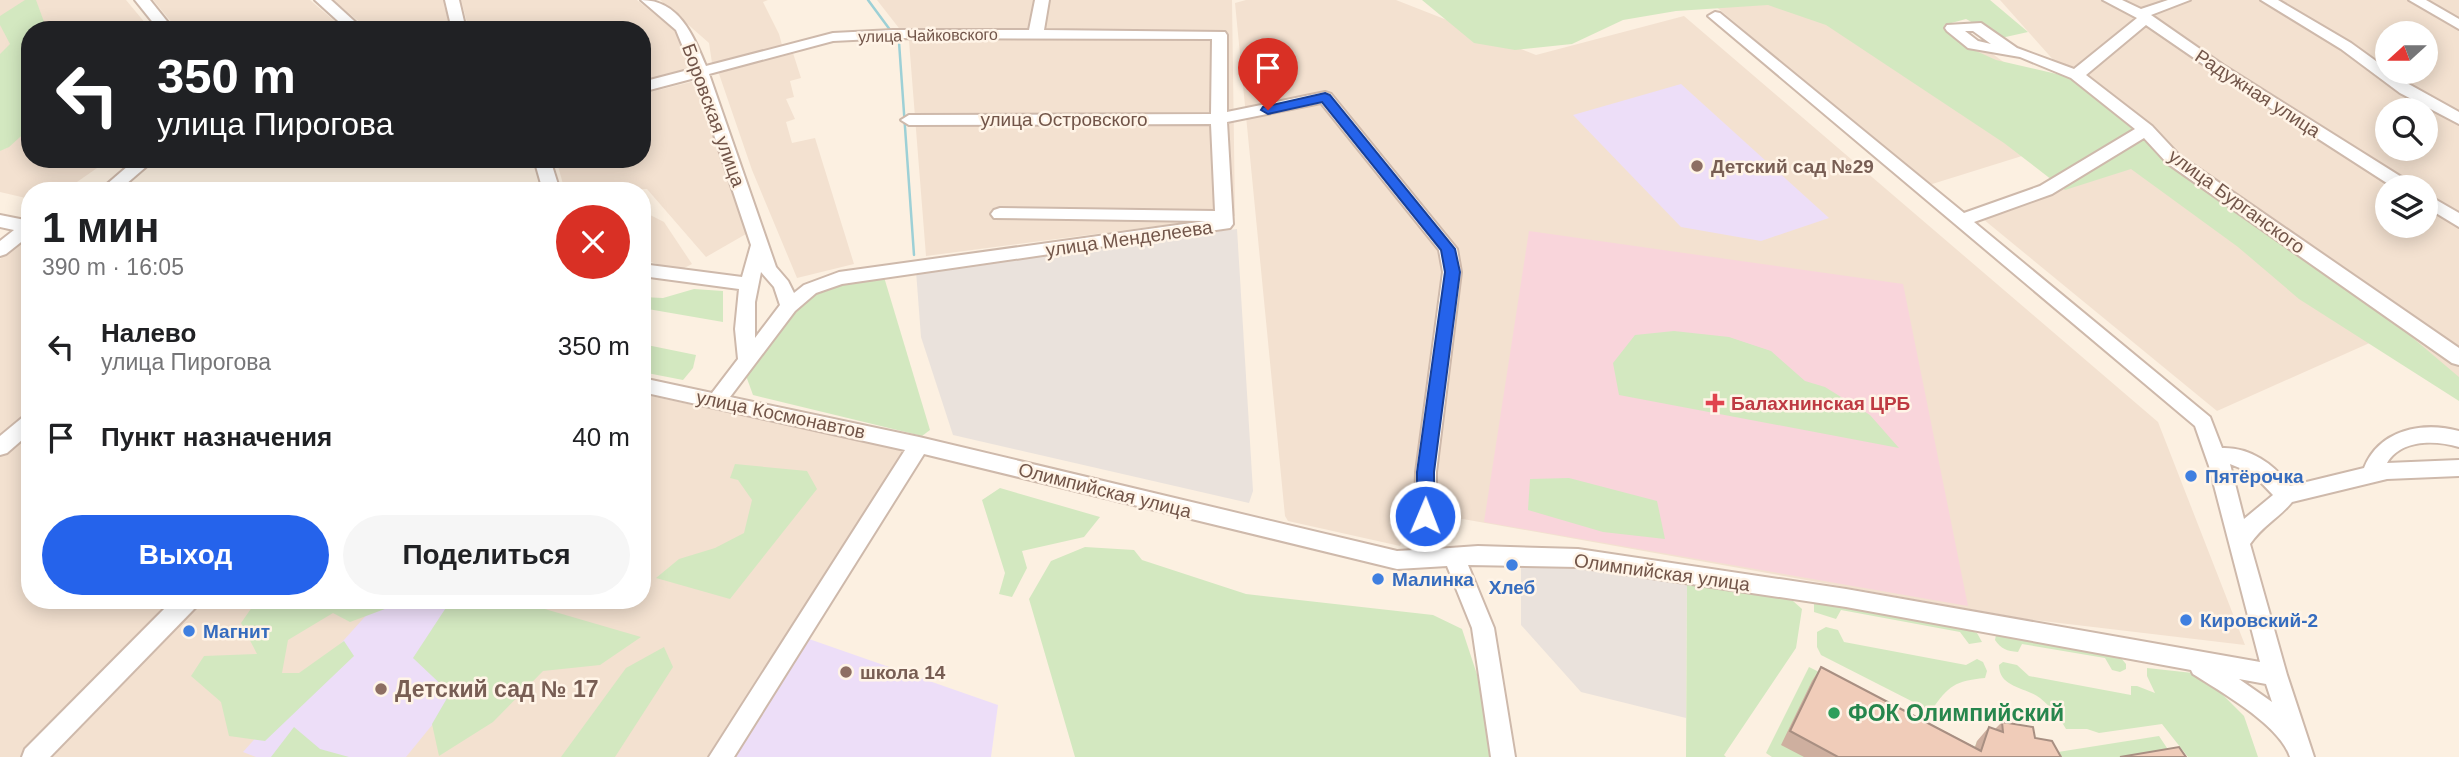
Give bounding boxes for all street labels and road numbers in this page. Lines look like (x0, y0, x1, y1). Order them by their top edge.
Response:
street label: улица Чайковского (858, 26, 998, 45)
street label: Боровская улица (678, 41, 749, 190)
street label: Радужная улица (2191, 45, 2325, 142)
street label: улица Островского (980, 109, 1148, 130)
street label: улица Бурганского (2165, 145, 2309, 258)
street label: улица Менделеева (1044, 216, 1214, 261)
street label: улица Космонавтов (695, 386, 867, 443)
street label: Олимпийская улица (1016, 459, 1194, 522)
street label: Олимпийская улица (1573, 550, 1752, 595)

